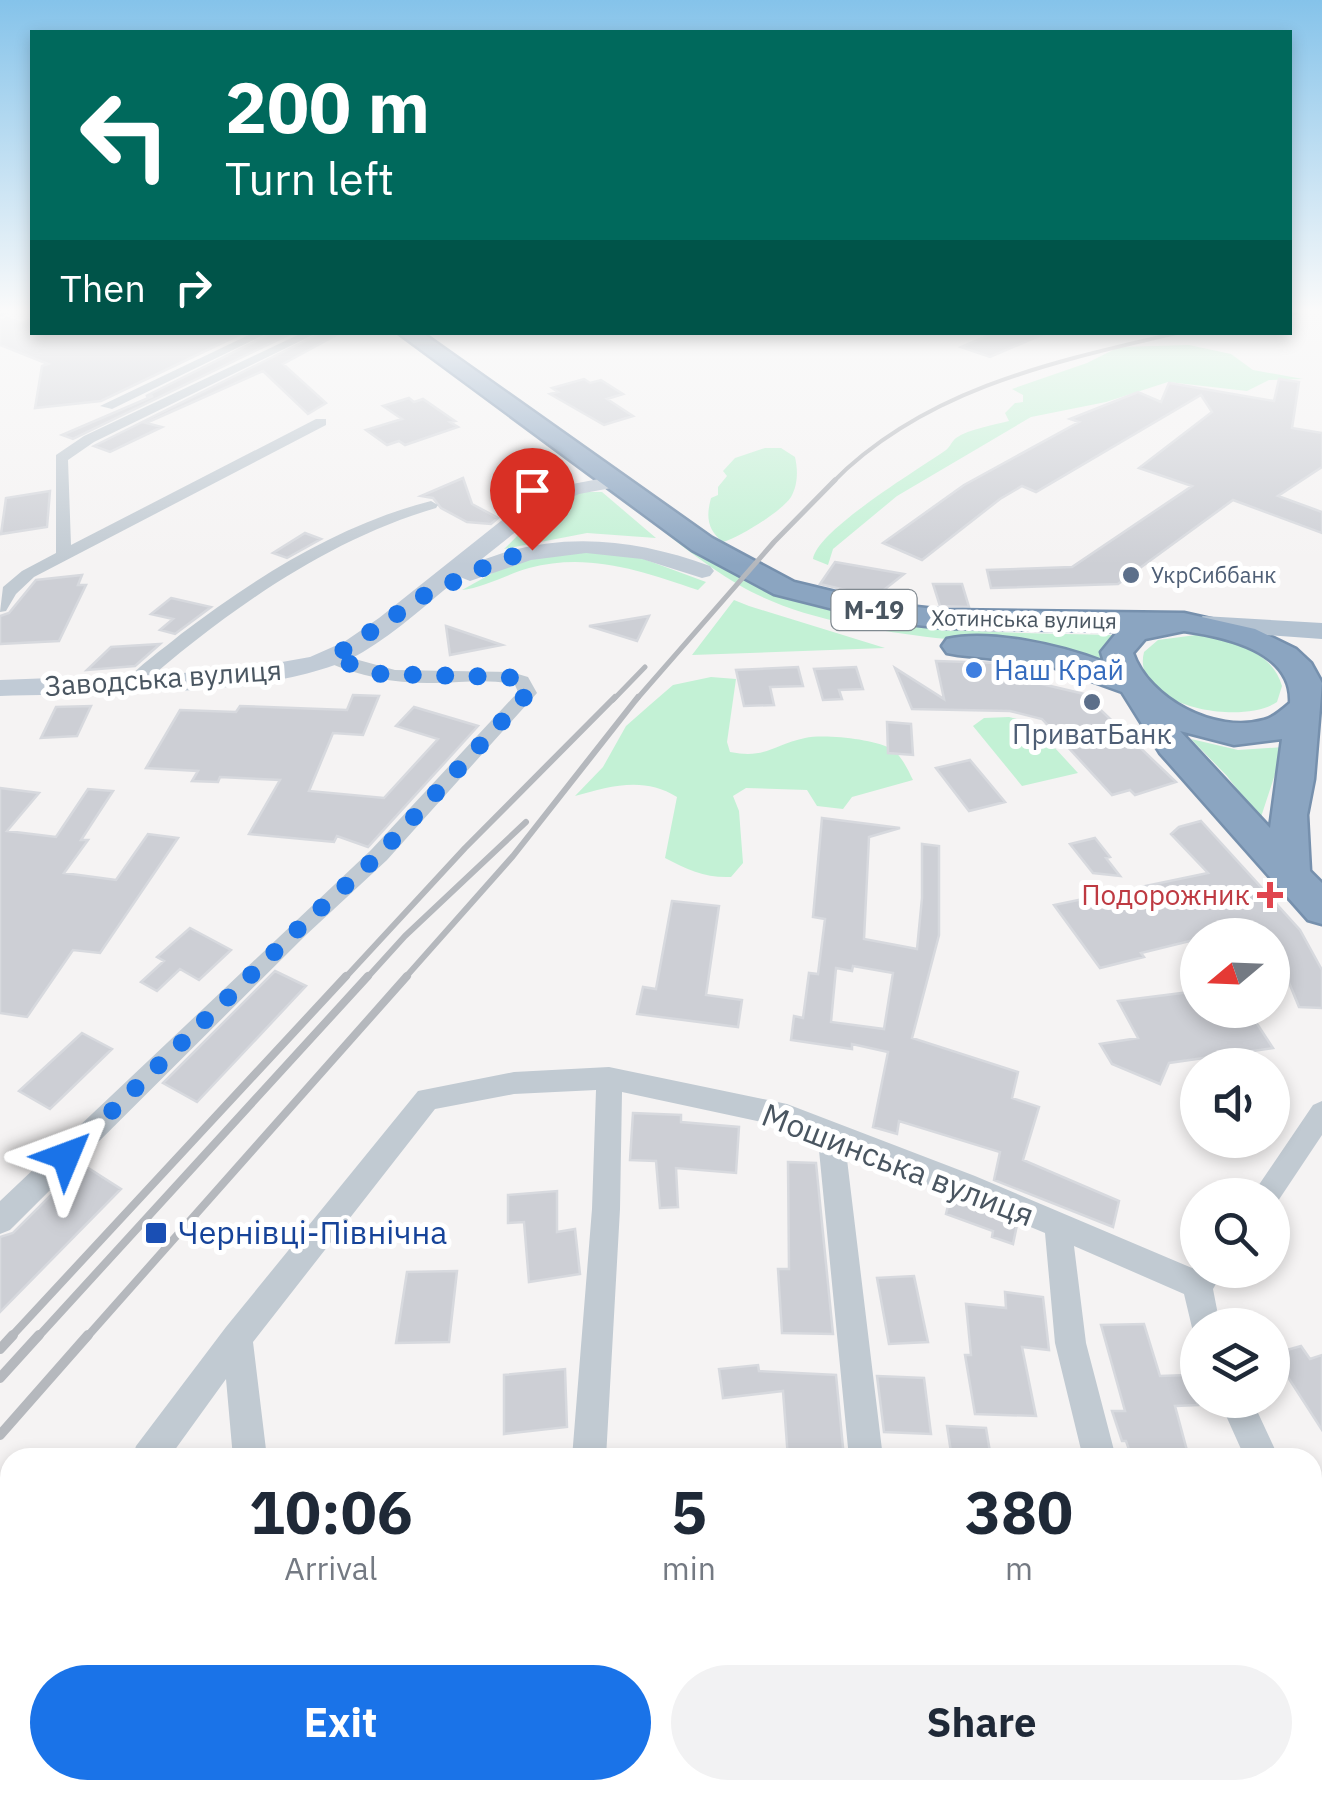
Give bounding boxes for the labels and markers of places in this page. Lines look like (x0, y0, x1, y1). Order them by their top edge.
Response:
pin (490, 448, 575, 551)
place label: УкрСиббанк (1151, 560, 1276, 589)
marker: УкрСиббанк (1120, 564, 1142, 586)
place label: Наш Край (994, 651, 1124, 688)
marker: Наш Край (963, 659, 985, 681)
marker: ПриватБанк (1081, 691, 1103, 713)
place label: ПриватБанк (1012, 715, 1172, 752)
place label: Подорожник (1081, 876, 1250, 913)
marker: Подорожник (1259, 884, 1281, 906)
place label: Чернівці-Північна (178, 1211, 447, 1253)
marker: Чернівці-Північна (143, 1220, 169, 1246)

